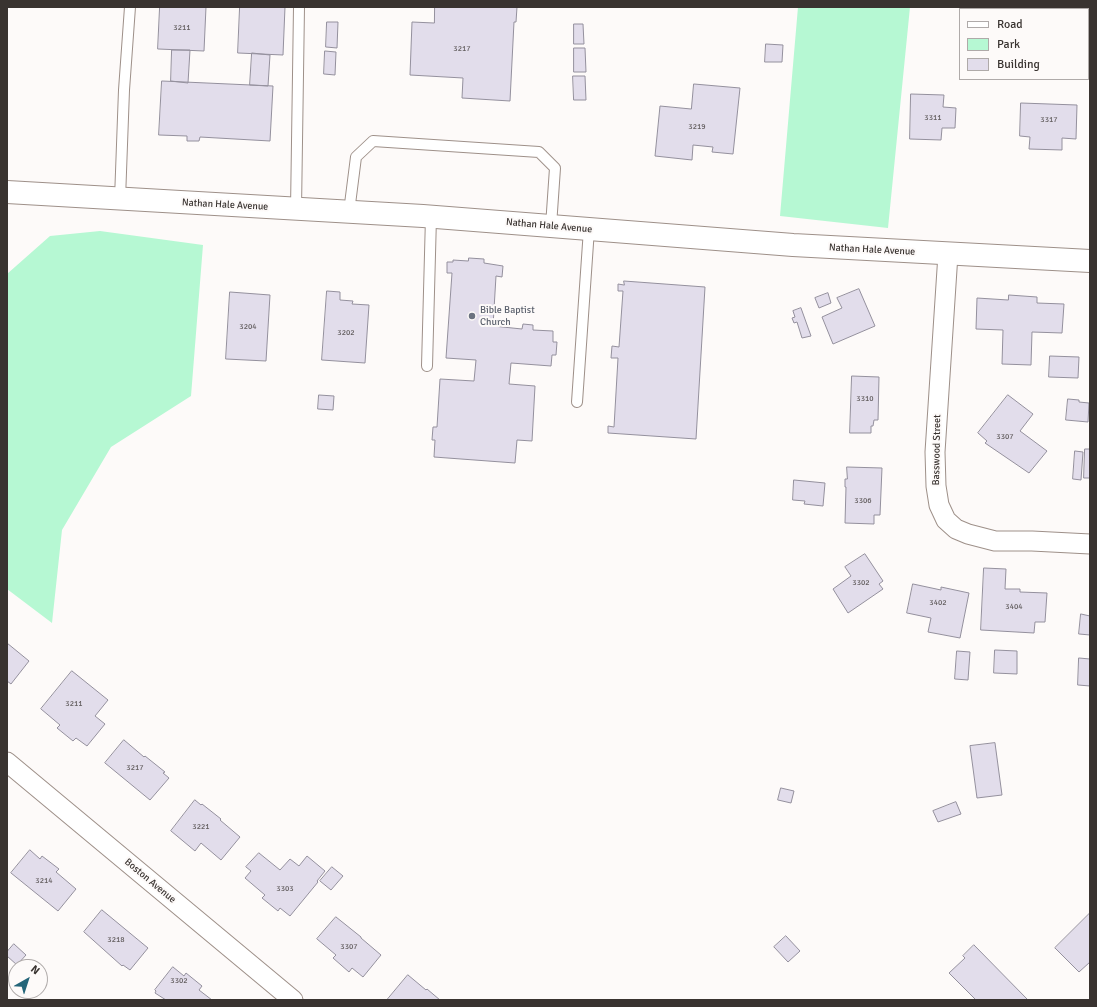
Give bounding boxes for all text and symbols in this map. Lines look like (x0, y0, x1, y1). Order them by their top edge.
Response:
legend (959, 8, 1089, 80)
text: Road (997, 17, 1023, 32)
house number: 3211 (173, 23, 191, 33)
text: Park (997, 37, 1020, 52)
house number: 3217 (453, 44, 471, 54)
text: Building (997, 57, 1040, 72)
house number: 3311 (924, 113, 942, 123)
house number: 3317 (1040, 115, 1058, 125)
house number: 3219 (688, 122, 706, 132)
street label: Nathan Hale Avenue (181, 197, 269, 213)
street label: Nathan Hale Avenue (505, 216, 593, 236)
street label: Nathan Hale Avenue (828, 242, 916, 258)
place label: Bible Baptist Church (480, 304, 535, 328)
marker: Bible Baptist Church (467, 311, 477, 321)
house number: 3204 (239, 322, 257, 332)
house number: 3202 (337, 328, 355, 338)
house number: 3310 (856, 394, 874, 404)
street label: Basswood Street (930, 414, 944, 486)
house number: 3307 (996, 432, 1014, 442)
house number: 3306 (854, 496, 872, 506)
house number: 3302 (852, 578, 870, 588)
house number: 3402 (929, 598, 947, 608)
house number: 3404 (1005, 602, 1023, 612)
house number: 3211 (65, 699, 83, 709)
house number: 3217 (126, 763, 144, 773)
house number: 3221 (192, 822, 210, 832)
street label: Boston Avenue (122, 856, 178, 906)
house number: 3214 (35, 876, 53, 886)
house number: 3303 (276, 884, 294, 894)
house number: 3218 (107, 935, 125, 945)
house number: 3307 (340, 942, 358, 952)
north arrow (8, 959, 48, 999)
text: N (28, 963, 42, 978)
house number: 3302 (170, 976, 188, 986)

